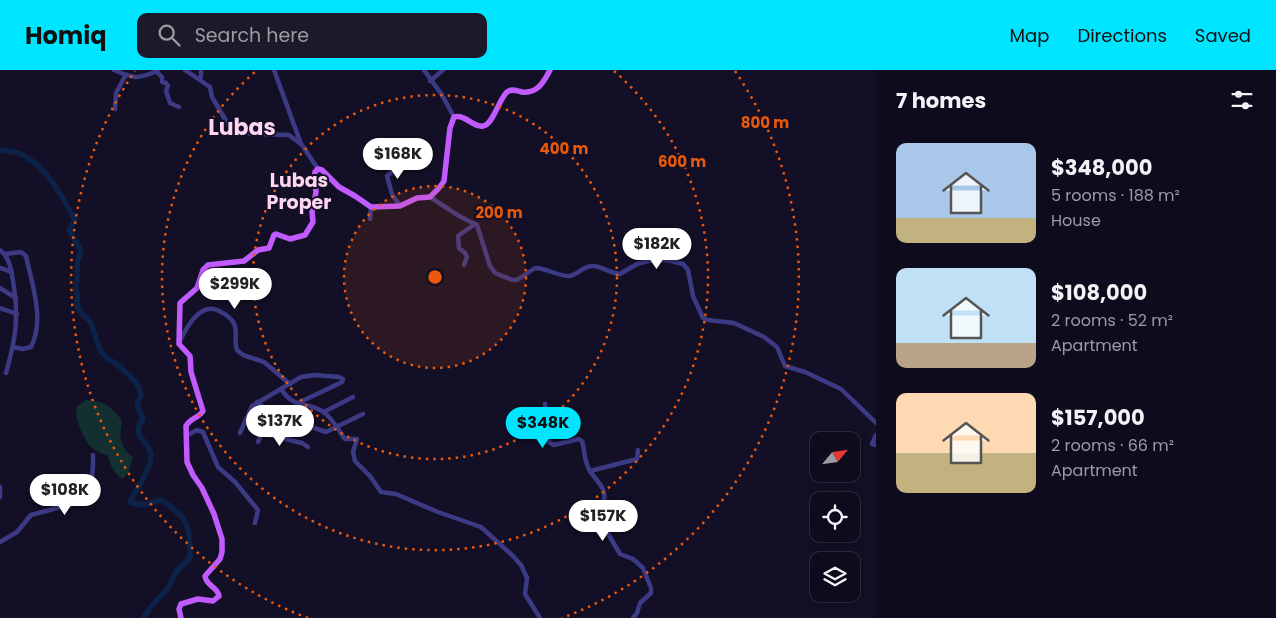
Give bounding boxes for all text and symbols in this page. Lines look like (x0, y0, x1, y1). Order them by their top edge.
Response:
search box (137, 13, 487, 58)
text: Homiq (25, 19, 107, 52)
icon: search (155, 21, 183, 49)
text: Search here (195, 22, 309, 49)
text: Map (1010, 23, 1049, 48)
text: Directions (1077, 23, 1167, 48)
text: Saved (1195, 23, 1251, 48)
text: 7 homes (896, 86, 986, 115)
icon: filters (1228, 86, 1256, 114)
district label: Lubas (208, 112, 276, 143)
text: 800 m (741, 112, 789, 133)
pin: $168K (363, 138, 433, 180)
text: 400 m (540, 138, 589, 159)
text: $168K (374, 142, 422, 165)
text: 600 m (658, 151, 706, 172)
text: $348,000 (1051, 153, 1152, 182)
icon: home (936, 163, 996, 223)
district label: Lubas Proper (267, 167, 331, 216)
text: 5 rooms · 188 m² (1051, 184, 1180, 207)
text: 200 m (475, 202, 523, 223)
text: House (1051, 209, 1101, 232)
pin: $182K (622, 228, 692, 270)
text: $182K (633, 232, 681, 255)
pin: $299K (200, 268, 270, 310)
centre of rings (426, 268, 444, 286)
text: $299K (210, 272, 260, 295)
text: $108,000 (1051, 278, 1147, 307)
icon: home (936, 288, 996, 348)
text: 2 rooms · 52 m² (1051, 309, 1173, 332)
text: Apartment (1051, 334, 1138, 357)
text: $157,000 (1051, 403, 1145, 432)
pin: $137K (245, 404, 315, 447)
pin: $348K (508, 406, 578, 449)
text: $137K (257, 409, 303, 432)
text: $348K (517, 411, 569, 434)
icon: home (936, 413, 996, 473)
north arrow (810, 432, 860, 482)
map controls (810, 432, 860, 602)
text: 2 rooms · 66 m² (1051, 434, 1174, 457)
text: Apartment (1051, 459, 1138, 482)
pin: $108K (30, 474, 100, 516)
text: $108K (41, 478, 89, 501)
button: locate (810, 492, 860, 542)
pin: $157K (568, 500, 638, 542)
text: $157K (580, 504, 626, 527)
button: layers (810, 552, 860, 602)

